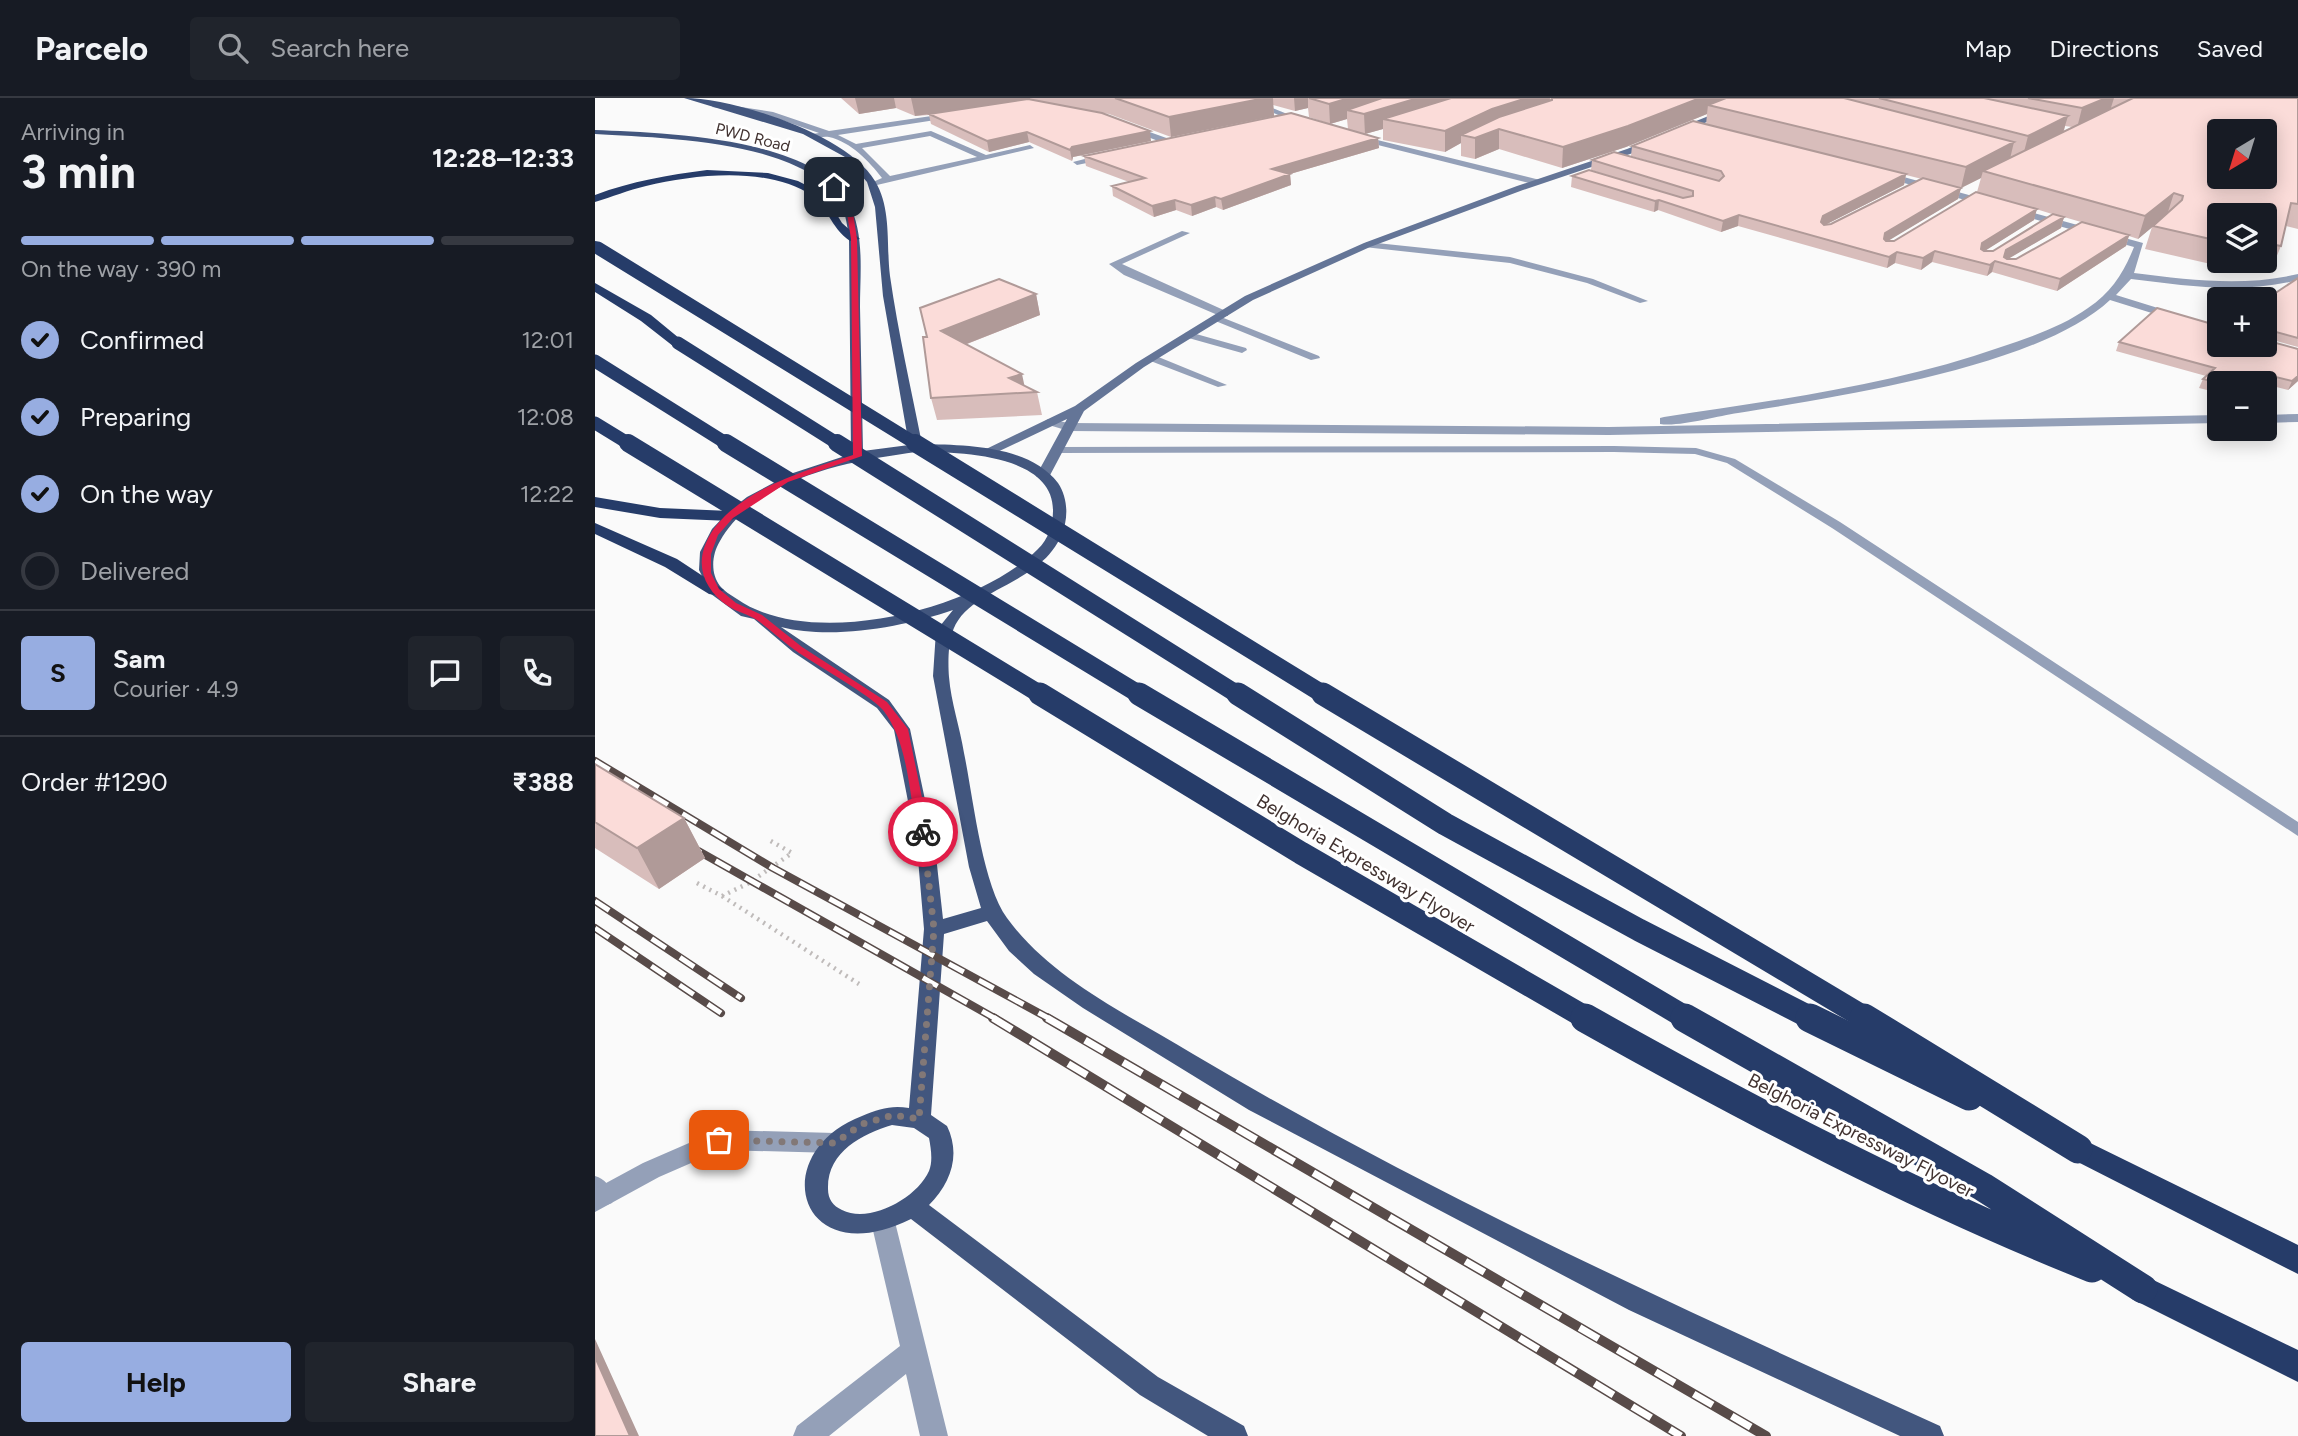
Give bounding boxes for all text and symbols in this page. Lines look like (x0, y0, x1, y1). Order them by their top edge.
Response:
search box (190, 17, 680, 80)
text: Parcelo (35, 29, 148, 68)
icon: search (214, 29, 252, 67)
text: Search here (270, 32, 409, 64)
text: Map (1965, 34, 2011, 63)
text: Directions (2049, 34, 2159, 63)
text: Saved (2197, 34, 2263, 63)
text: Arriving in (21, 118, 125, 146)
street label: PWD Road (714, 119, 792, 156)
north arrow (2207, 119, 2277, 189)
map controls (2207, 119, 2277, 441)
text: 12:28–12:33 (432, 142, 574, 174)
text: 3 min (21, 144, 136, 200)
pin (804, 157, 864, 217)
icon: home (815, 168, 853, 206)
button: layers (2207, 203, 2277, 273)
text: On the way · 390 m (21, 255, 221, 283)
button: + (2207, 287, 2277, 357)
icon: check (21, 321, 59, 359)
text: Confirmed (80, 324, 204, 356)
text: 12:01 (522, 326, 574, 354)
button: − (2207, 371, 2277, 441)
icon: check (21, 398, 59, 436)
text: Preparing (80, 401, 191, 433)
text: 12:08 (517, 403, 574, 431)
icon: check (21, 475, 59, 513)
text: On the way (80, 478, 213, 510)
text: 12:22 (520, 480, 574, 508)
text: Delivered (80, 555, 189, 587)
button: chat (408, 636, 482, 710)
button: phone (500, 636, 574, 710)
text: Sam (113, 643, 165, 675)
text: S (50, 657, 66, 689)
text: Courier · 4.9 (113, 675, 239, 703)
text: Order #1290 (21, 766, 168, 798)
text: ₹388 (512, 766, 574, 798)
street label: Belghoria Expressway Flyover (1252, 789, 1480, 938)
courier (888, 797, 958, 867)
icon: bike (904, 813, 942, 851)
street label: Belghoria Expressway Flyover (1744, 1068, 1978, 1203)
pin (689, 1110, 749, 1170)
icon: bag (700, 1121, 738, 1159)
button: Help (21, 1342, 291, 1422)
button: Share (305, 1342, 574, 1422)

